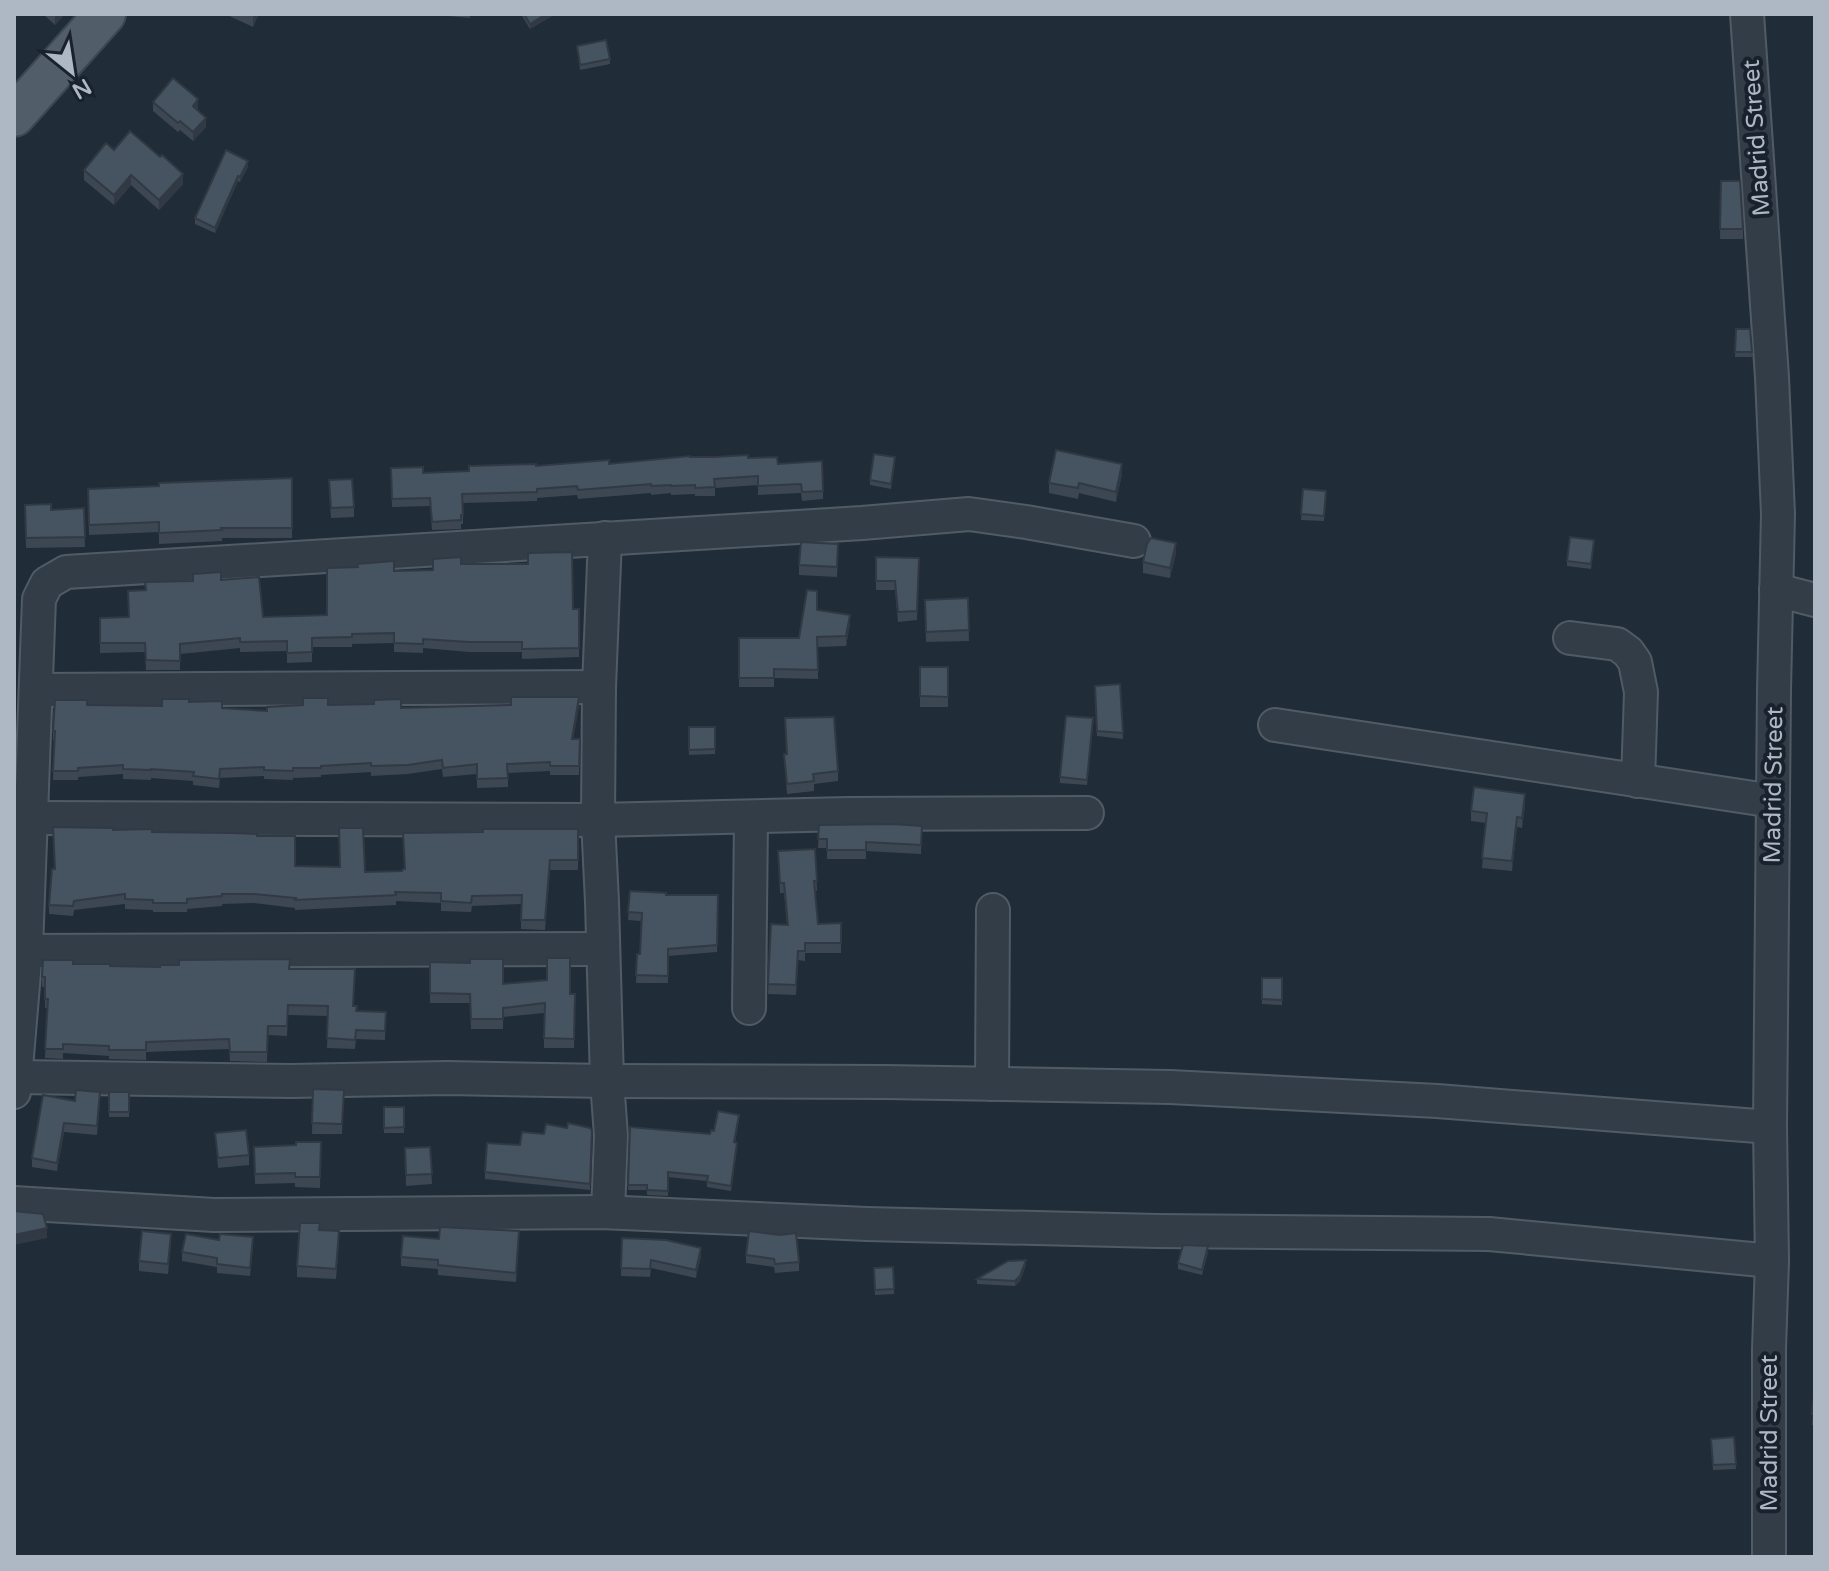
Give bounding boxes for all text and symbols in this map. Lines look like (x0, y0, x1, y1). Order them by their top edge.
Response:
north arrow (32, 32, 112, 112)
street label: Madrid Street (1737, 59, 1776, 217)
text: N (67, 73, 96, 104)
street label: Madrid Street (1758, 706, 1789, 864)
street label: Madrid Street (1755, 1355, 1784, 1511)

